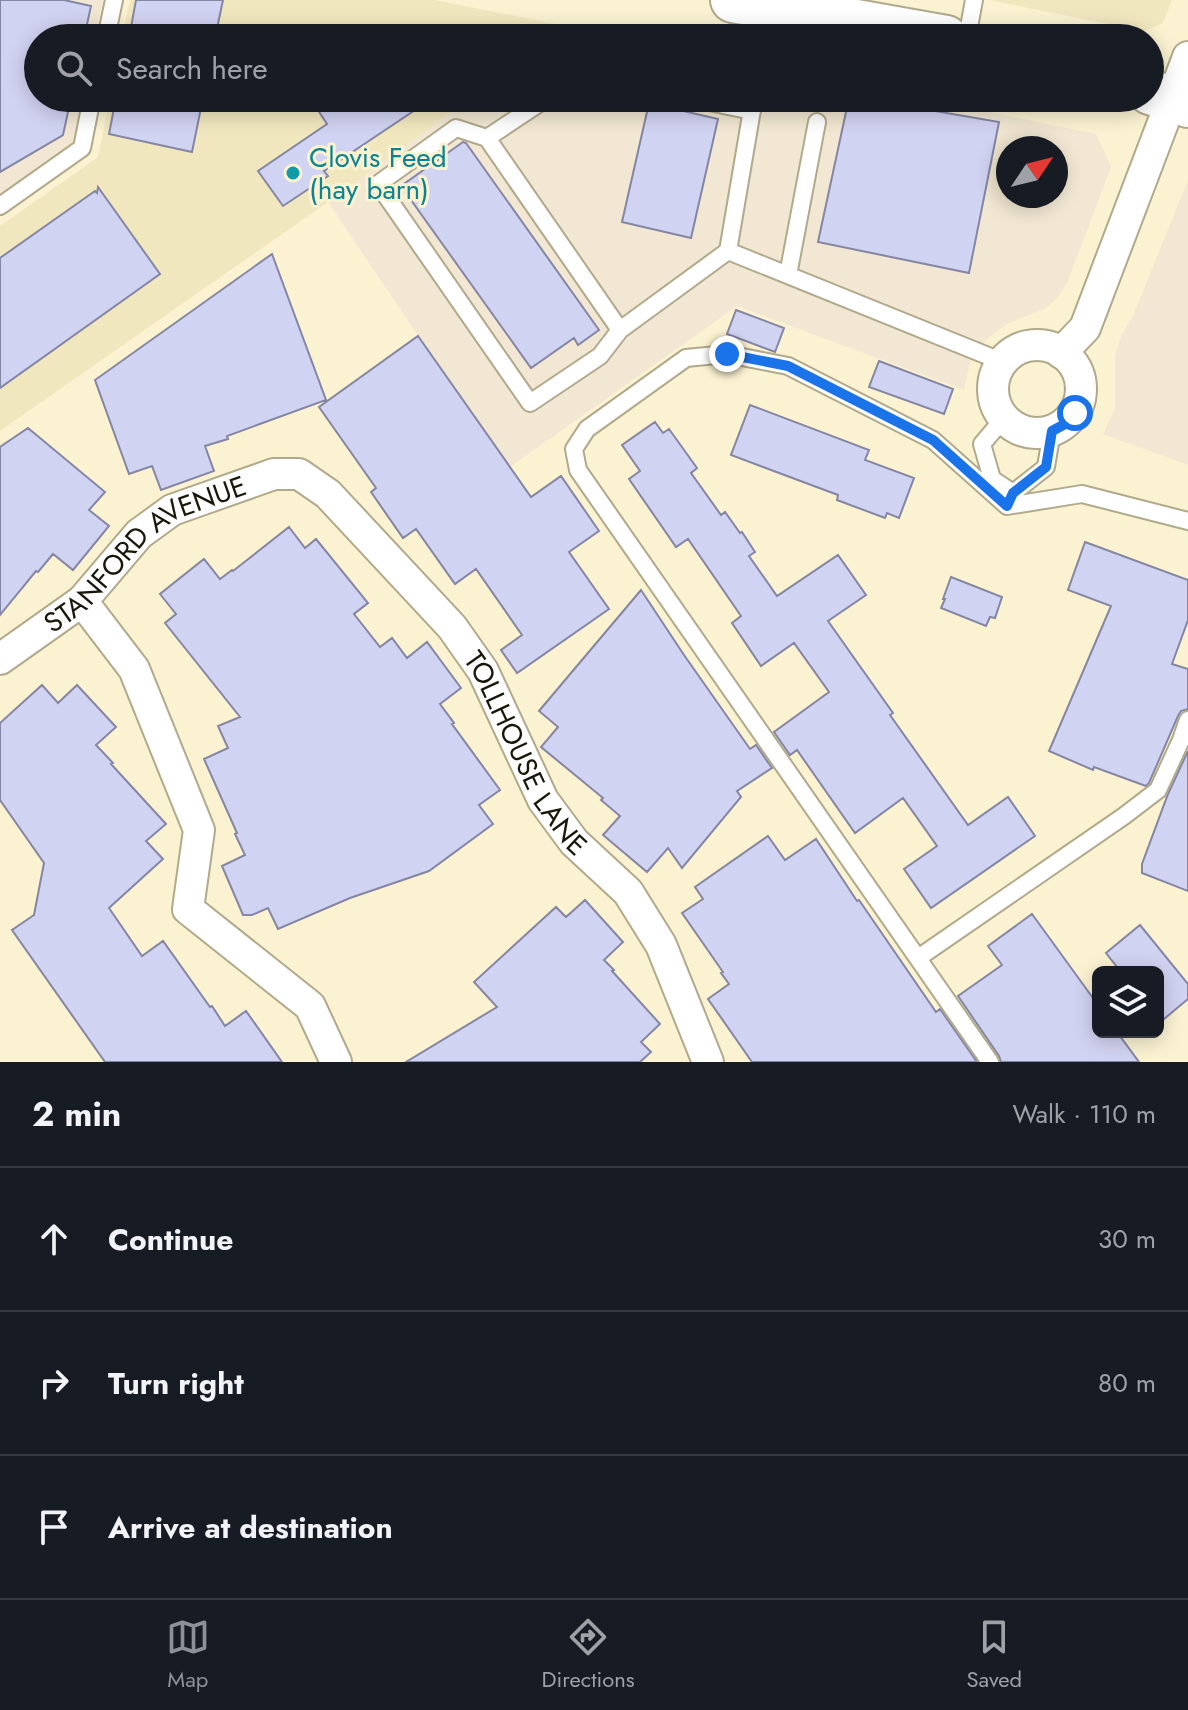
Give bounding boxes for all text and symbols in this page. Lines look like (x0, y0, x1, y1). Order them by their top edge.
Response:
search box (24, 24, 1164, 112)
icon: search (52, 46, 96, 90)
text: Search here (116, 47, 268, 90)
north arrow (996, 136, 1068, 208)
place label: Clovis Feed (hay barn) (309, 137, 447, 210)
marker: Clovis Feed (hay barn) (284, 164, 302, 182)
route end (709, 336, 745, 372)
route start (1057, 395, 1093, 431)
street label: STANFORD AVENUE (35, 465, 252, 643)
street label: TOLLHOUSE LANE (454, 643, 596, 865)
map controls (1092, 966, 1164, 1038)
button: layers (1092, 966, 1164, 1038)
text: 2 min (32, 1090, 121, 1139)
text: Walk · 110 m (1012, 1095, 1156, 1133)
icon: ahead (32, 1217, 76, 1261)
text: Continue (108, 1218, 234, 1261)
text: 30 m (1098, 1220, 1156, 1258)
icon: right (32, 1361, 76, 1405)
text: Turn right (108, 1362, 244, 1405)
text: 80 m (1098, 1364, 1156, 1402)
icon: arrive (32, 1505, 76, 1549)
text: Arrive at destination (108, 1506, 393, 1549)
tab: Map (166, 1615, 210, 1695)
tab: Directions (542, 1615, 635, 1695)
tab: Saved (966, 1615, 1022, 1695)

